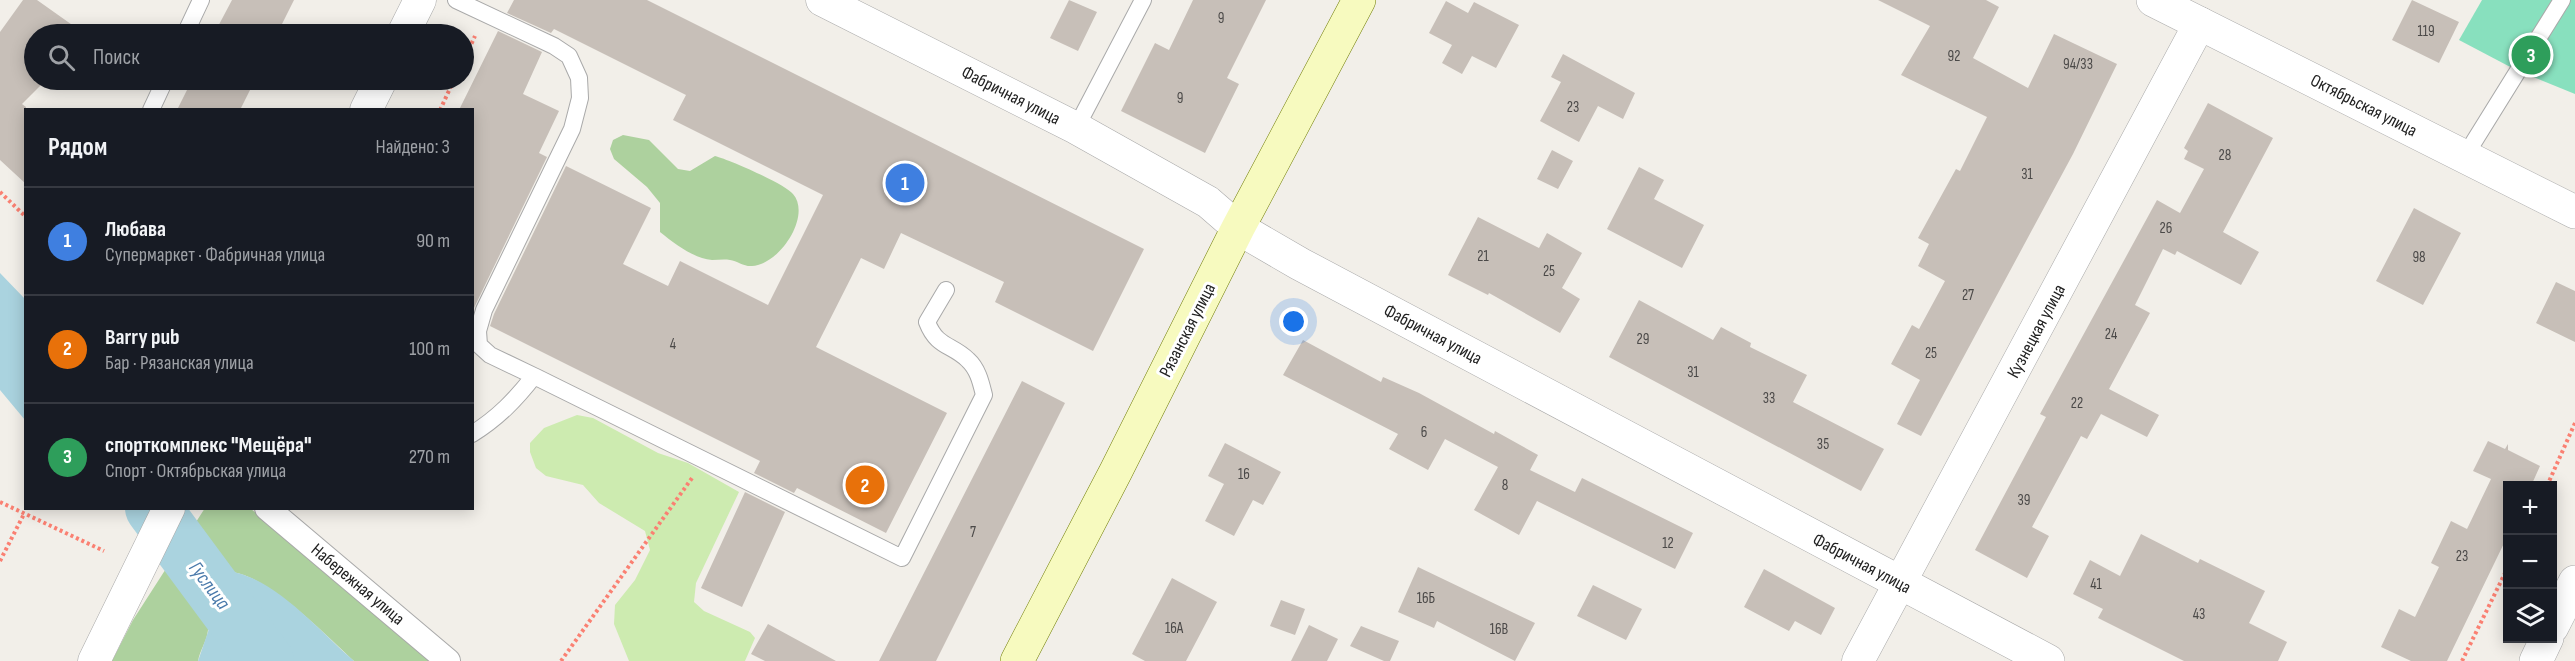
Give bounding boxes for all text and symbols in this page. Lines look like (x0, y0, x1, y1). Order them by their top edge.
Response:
house number: 9 (1218, 9, 1224, 28)
house number: 119 (2417, 22, 2435, 41)
search box (24, 24, 474, 90)
pin: 3 (2512, 32, 2550, 78)
icon: search (45, 41, 78, 74)
text: Поиск (93, 44, 139, 71)
house number: 92 (1948, 47, 1960, 66)
house number: 94/33 (2063, 55, 2093, 74)
street label: Фабричная улица (958, 62, 1064, 129)
street label: Октябрьская улица (2307, 70, 2421, 141)
house number: 9 (1177, 89, 1183, 108)
house number: 23 (1567, 98, 1579, 117)
text: Рядом (48, 132, 107, 163)
text: Найдено: 3 (376, 135, 450, 159)
house number: 28 (2219, 146, 2231, 165)
pin: 1 (886, 160, 924, 206)
house number: 31 (2021, 165, 2034, 184)
text: Любава (105, 216, 166, 243)
house number: 26 (2160, 219, 2172, 238)
text: 1 (64, 229, 71, 253)
text: 90 m (416, 229, 450, 253)
text: Супермаркет · Фабричная улица (105, 243, 325, 267)
house number: 21 (1477, 247, 1489, 266)
house number: 98 (2412, 248, 2426, 267)
house number: 25 (1543, 262, 1555, 281)
street label: Рязанская улица (1155, 280, 1220, 381)
street label: Кузнецкая улица (2003, 281, 2070, 382)
house number: 27 (1962, 286, 1974, 305)
street label: Фабричная улица (1380, 300, 1485, 369)
your location (1279, 307, 1308, 336)
text: Barry pub (105, 324, 180, 351)
house number: 24 (2105, 325, 2117, 344)
house number: 29 (1637, 330, 1649, 349)
house number: 4 (670, 335, 676, 354)
text: 2 (63, 337, 72, 361)
text: 100 m (409, 337, 450, 361)
house number: 25 (1925, 344, 1937, 363)
text: Бар · Рязанская улица (105, 351, 254, 375)
house number: 31 (1687, 363, 1700, 382)
house number: 33 (1763, 389, 1775, 408)
house number: 22 (2071, 394, 2083, 413)
house number: 6 (1421, 423, 1427, 442)
text: спорткомплекс "Мещёра" (105, 432, 312, 459)
house number: 35 (1817, 435, 1829, 454)
text: 3 (63, 445, 72, 469)
text: 270 m (409, 445, 450, 469)
text: Спорт · Октябрьская улица (105, 459, 286, 483)
pin: 2 (846, 462, 884, 508)
house number: 16 (1238, 465, 1250, 484)
house number: 8 (1502, 476, 1508, 495)
map controls (2503, 481, 2557, 643)
button: + (2503, 481, 2557, 535)
house number: 39 (2018, 491, 2030, 510)
house number: 7 (970, 523, 976, 542)
street label: Фабричная улица (1809, 529, 1914, 598)
house number: 12 (1662, 534, 1674, 553)
button: − (2503, 535, 2557, 589)
street label: Набережная улица (307, 539, 409, 630)
house number: 23 (2456, 547, 2468, 566)
water label: Гуслица (183, 557, 235, 614)
house number: 41 (2090, 575, 2103, 594)
house number: 16Б (1417, 589, 1436, 608)
button: layers (2503, 589, 2557, 643)
house number: 43 (2193, 605, 2205, 624)
house number: 16А (1165, 619, 1184, 638)
house number: 16В (1490, 620, 1509, 639)

